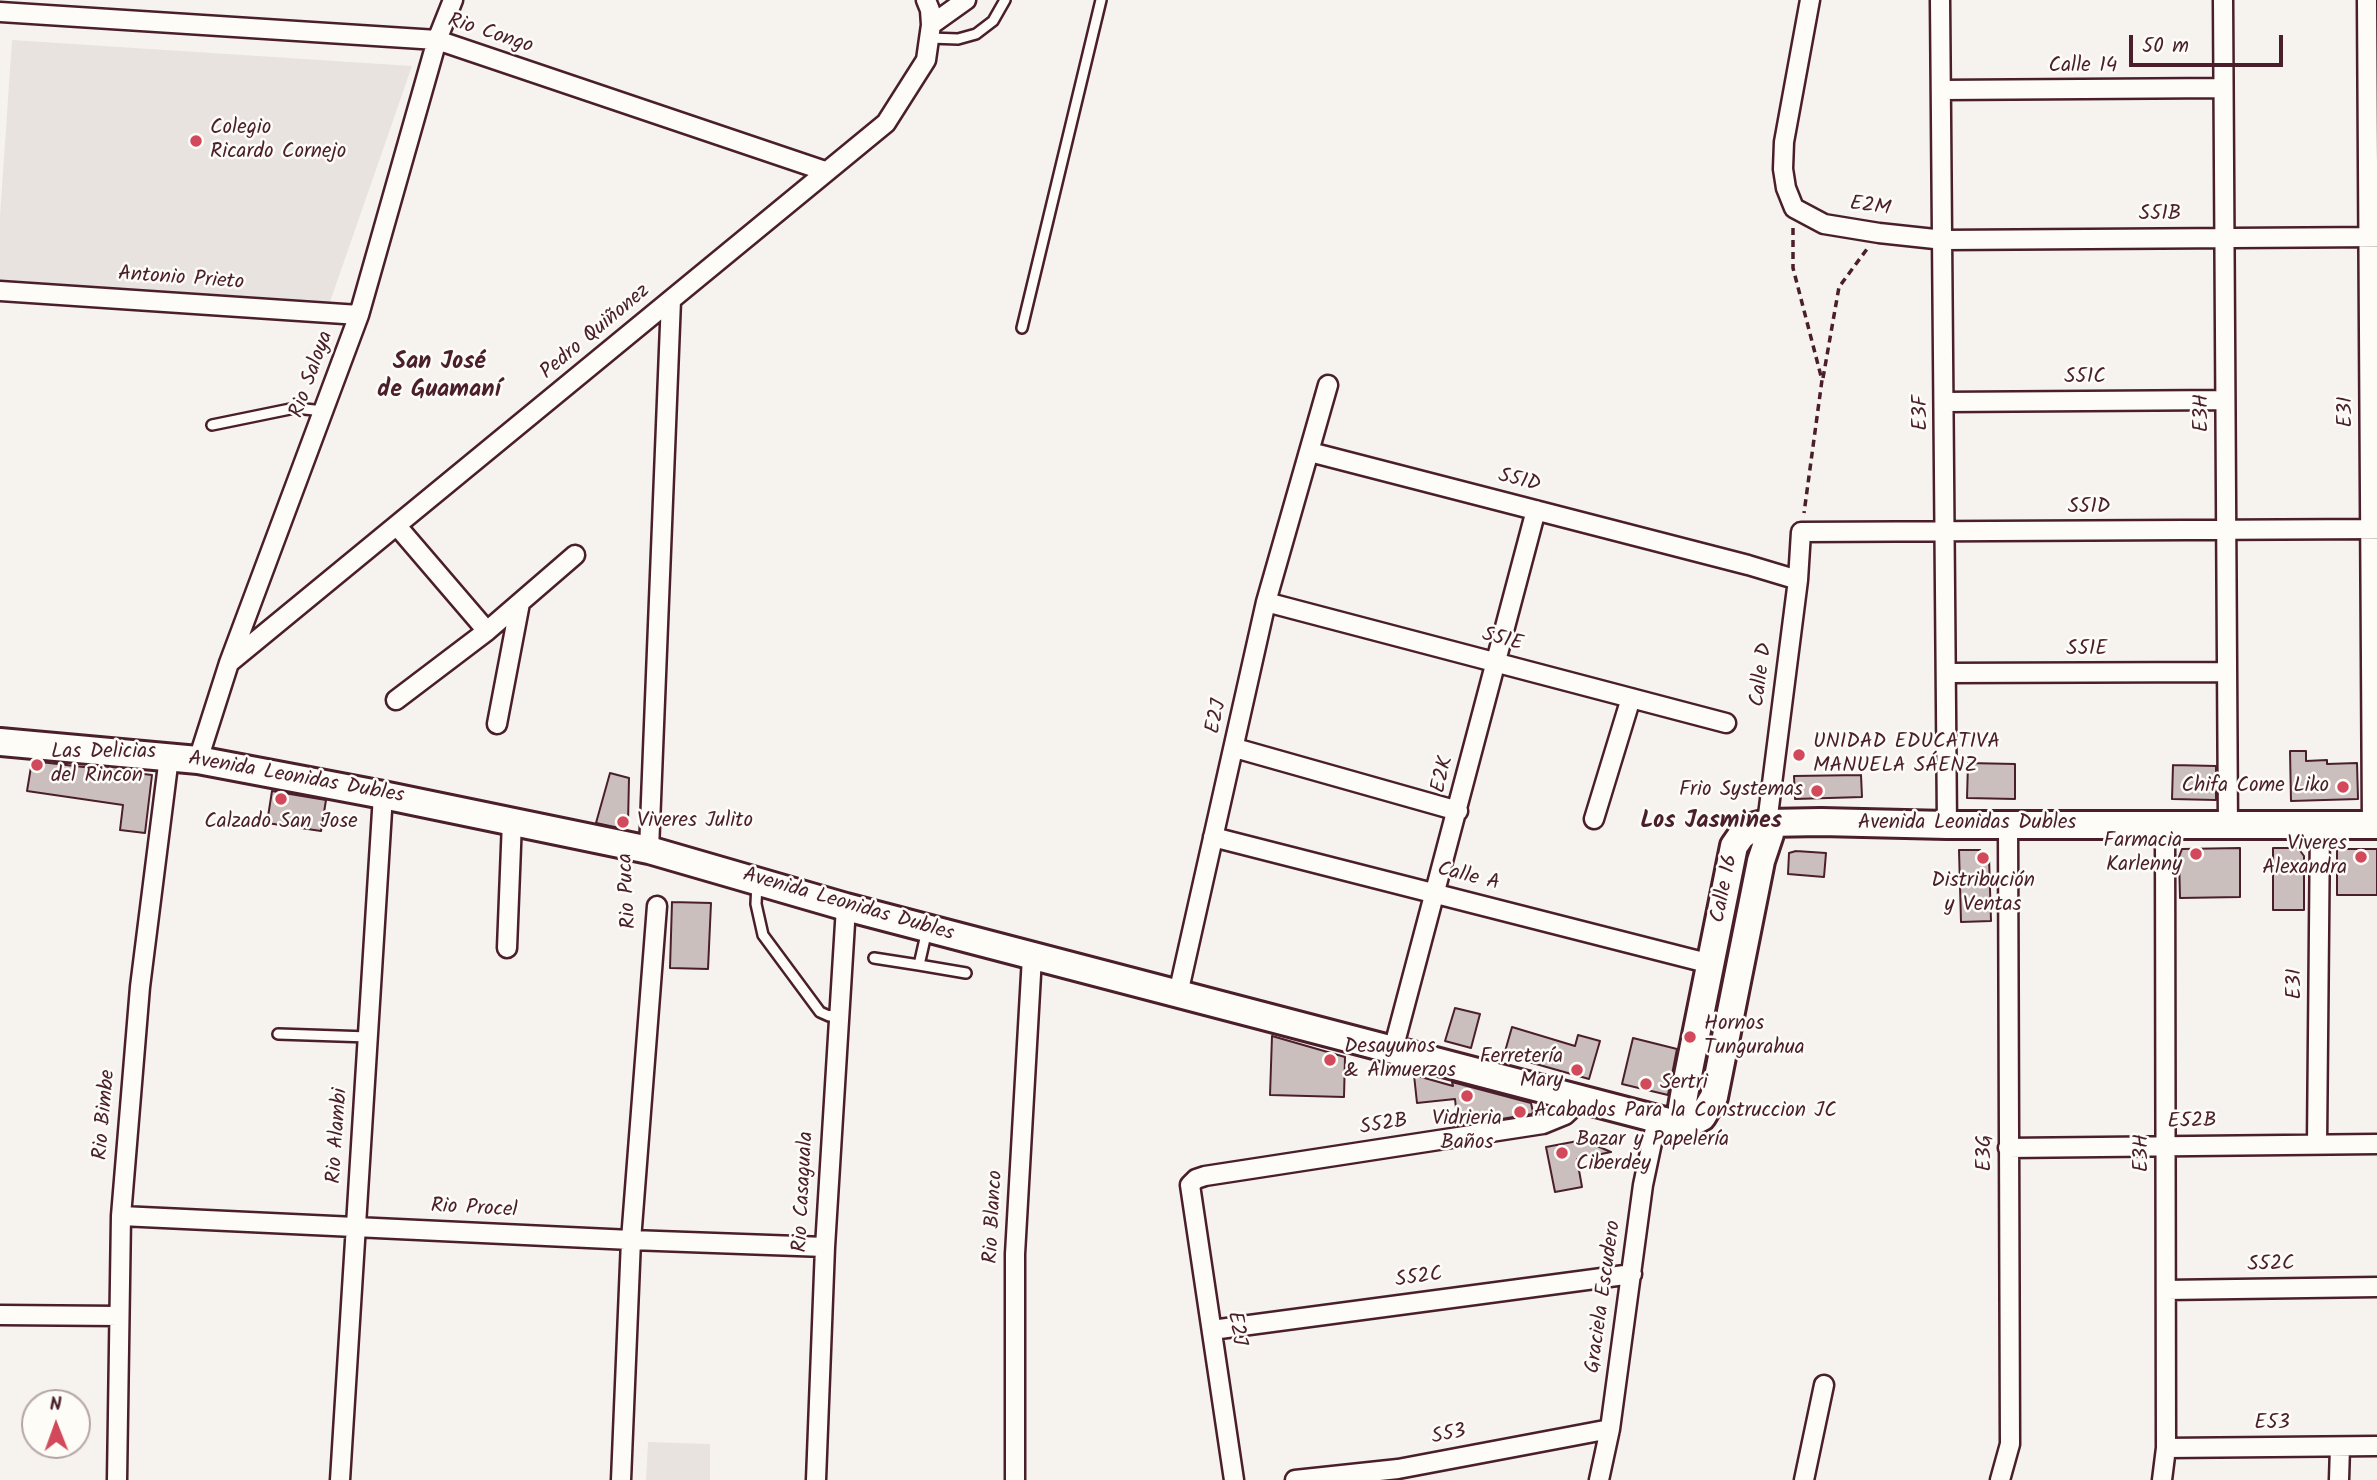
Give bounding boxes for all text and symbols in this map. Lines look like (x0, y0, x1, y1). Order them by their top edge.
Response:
street label: Rio Congo (444, 9, 536, 61)
scale bar (2132, 21, 2286, 65)
text: 50 m (2142, 30, 2189, 63)
street label: Calle 14 (2049, 54, 2117, 80)
place label: Colegio Ricardo Cornejo (210, 116, 346, 166)
marker: Colegio Ricardo Cornejo (188, 133, 204, 149)
street label: E2M (1848, 193, 1892, 223)
street label: S51B (2139, 202, 2181, 228)
street label: Antonio Prieto (117, 263, 245, 297)
street label: Pedro Quiñonez (536, 280, 656, 386)
street label: Rio Saloya (286, 328, 340, 422)
district label: San José de Guamaní (377, 350, 501, 406)
street label: S51C (2064, 365, 2106, 391)
street label: E3H (2190, 394, 2216, 432)
street label: E3F (1909, 395, 1935, 431)
street label: E3I (2334, 397, 2360, 427)
street label: S51D (1495, 465, 1543, 499)
street label: S51D (2068, 495, 2110, 521)
street label: S51E (1479, 623, 1525, 659)
street label: S51E (2066, 637, 2108, 663)
street label: Calle D (1747, 642, 1779, 708)
street label: E2J (1202, 698, 1234, 736)
place label: UNIDAD EDUCATIVA MANUELA SÁENZ (1813, 730, 2000, 780)
place label: Las Delicias del Rincon (51, 740, 156, 790)
marker: UNIDAD EDUCATIVA MANUELA SÁENZ (1791, 747, 1807, 763)
street label: Avenida Leonidas Dubles (186, 748, 406, 810)
street label: E2K (1427, 754, 1461, 796)
marker: Las Delicias del Rincon (29, 757, 45, 773)
place label: Chifa Come Liko (2181, 774, 2329, 800)
place label: Frio Systemas (1679, 778, 1803, 804)
marker: Chifa Come Liko (2335, 779, 2351, 795)
marker: Frio Systemas (1809, 783, 1825, 799)
marker: Calzado San Jose (273, 791, 289, 807)
place label: Viveres Julito (637, 809, 753, 835)
district label: Los Jasmines (1640, 809, 1782, 837)
place label: Calzado San Jose (204, 810, 358, 836)
street label: Avenida Leonidas Dubles (1858, 811, 2076, 837)
marker: Viveres Julito (615, 814, 631, 830)
place label: Farmacia Karlenny (2103, 829, 2182, 879)
place label: Viveres Alexandra (2262, 832, 2347, 882)
marker: Farmacia Karlenny (2188, 846, 2204, 862)
marker: Viveres Alexandra (2353, 849, 2369, 865)
marker: Distribución y Ventas (1975, 850, 1991, 866)
street label: Rio Puca (614, 852, 644, 930)
street label: Calle 16 (1707, 853, 1745, 925)
street label: Calle A (1434, 858, 1502, 898)
street label: Avenida Leonidas Dubles (739, 864, 957, 948)
place label: Distribución y Ventas (1931, 869, 2035, 919)
street label: E3I (2283, 969, 2309, 999)
place label: Hornos Tungurahua (1704, 1012, 1805, 1062)
marker: Hornos Tungurahua (1682, 1029, 1698, 1045)
place label: Desayunos & Almuerzos (1344, 1035, 1456, 1085)
place label: Ferretería Mary (1480, 1045, 1563, 1095)
marker: Desayunos & Almuerzos (1322, 1052, 1338, 1068)
marker: Ferretería Mary (1569, 1062, 1585, 1078)
street label: Rio Bimbe (89, 1069, 123, 1161)
place label: Sertri (1660, 1071, 1708, 1097)
marker: Sertri (1638, 1076, 1654, 1092)
street label: Rio Alambi (323, 1087, 355, 1185)
marker: Vidrieria Baños (1459, 1088, 1475, 1104)
place label: Acabados Para la Construccion JC (1534, 1099, 1837, 1125)
marker: Acabados Para la Construccion JC (1512, 1104, 1528, 1120)
place label: Vidrieria Baños (1432, 1107, 1502, 1157)
street label: S52B (1358, 1110, 1410, 1142)
street label: E52B (2167, 1110, 2217, 1136)
place label: Bazar y Papelería Ciberdey (1576, 1128, 1729, 1178)
street label: Rio Casaguala (789, 1131, 821, 1253)
street label: E3G (1973, 1134, 1999, 1172)
street label: E3H (2130, 1134, 2156, 1172)
marker: Bazar y Papelería Ciberdey (1554, 1145, 1570, 1161)
street label: Rio Blanco (980, 1170, 1010, 1264)
street label: Rio Procel (430, 1195, 518, 1225)
street label: Graciela Escudero (1582, 1219, 1628, 1375)
street label: S52C (2247, 1253, 2295, 1279)
street label: S52C (1394, 1263, 1444, 1295)
street label: E2J (1220, 1310, 1250, 1348)
north arrow (21, 1389, 91, 1459)
text: N (49, 1390, 62, 1420)
street label: E53 (2254, 1411, 2290, 1437)
street label: S53 (1430, 1420, 1468, 1452)

